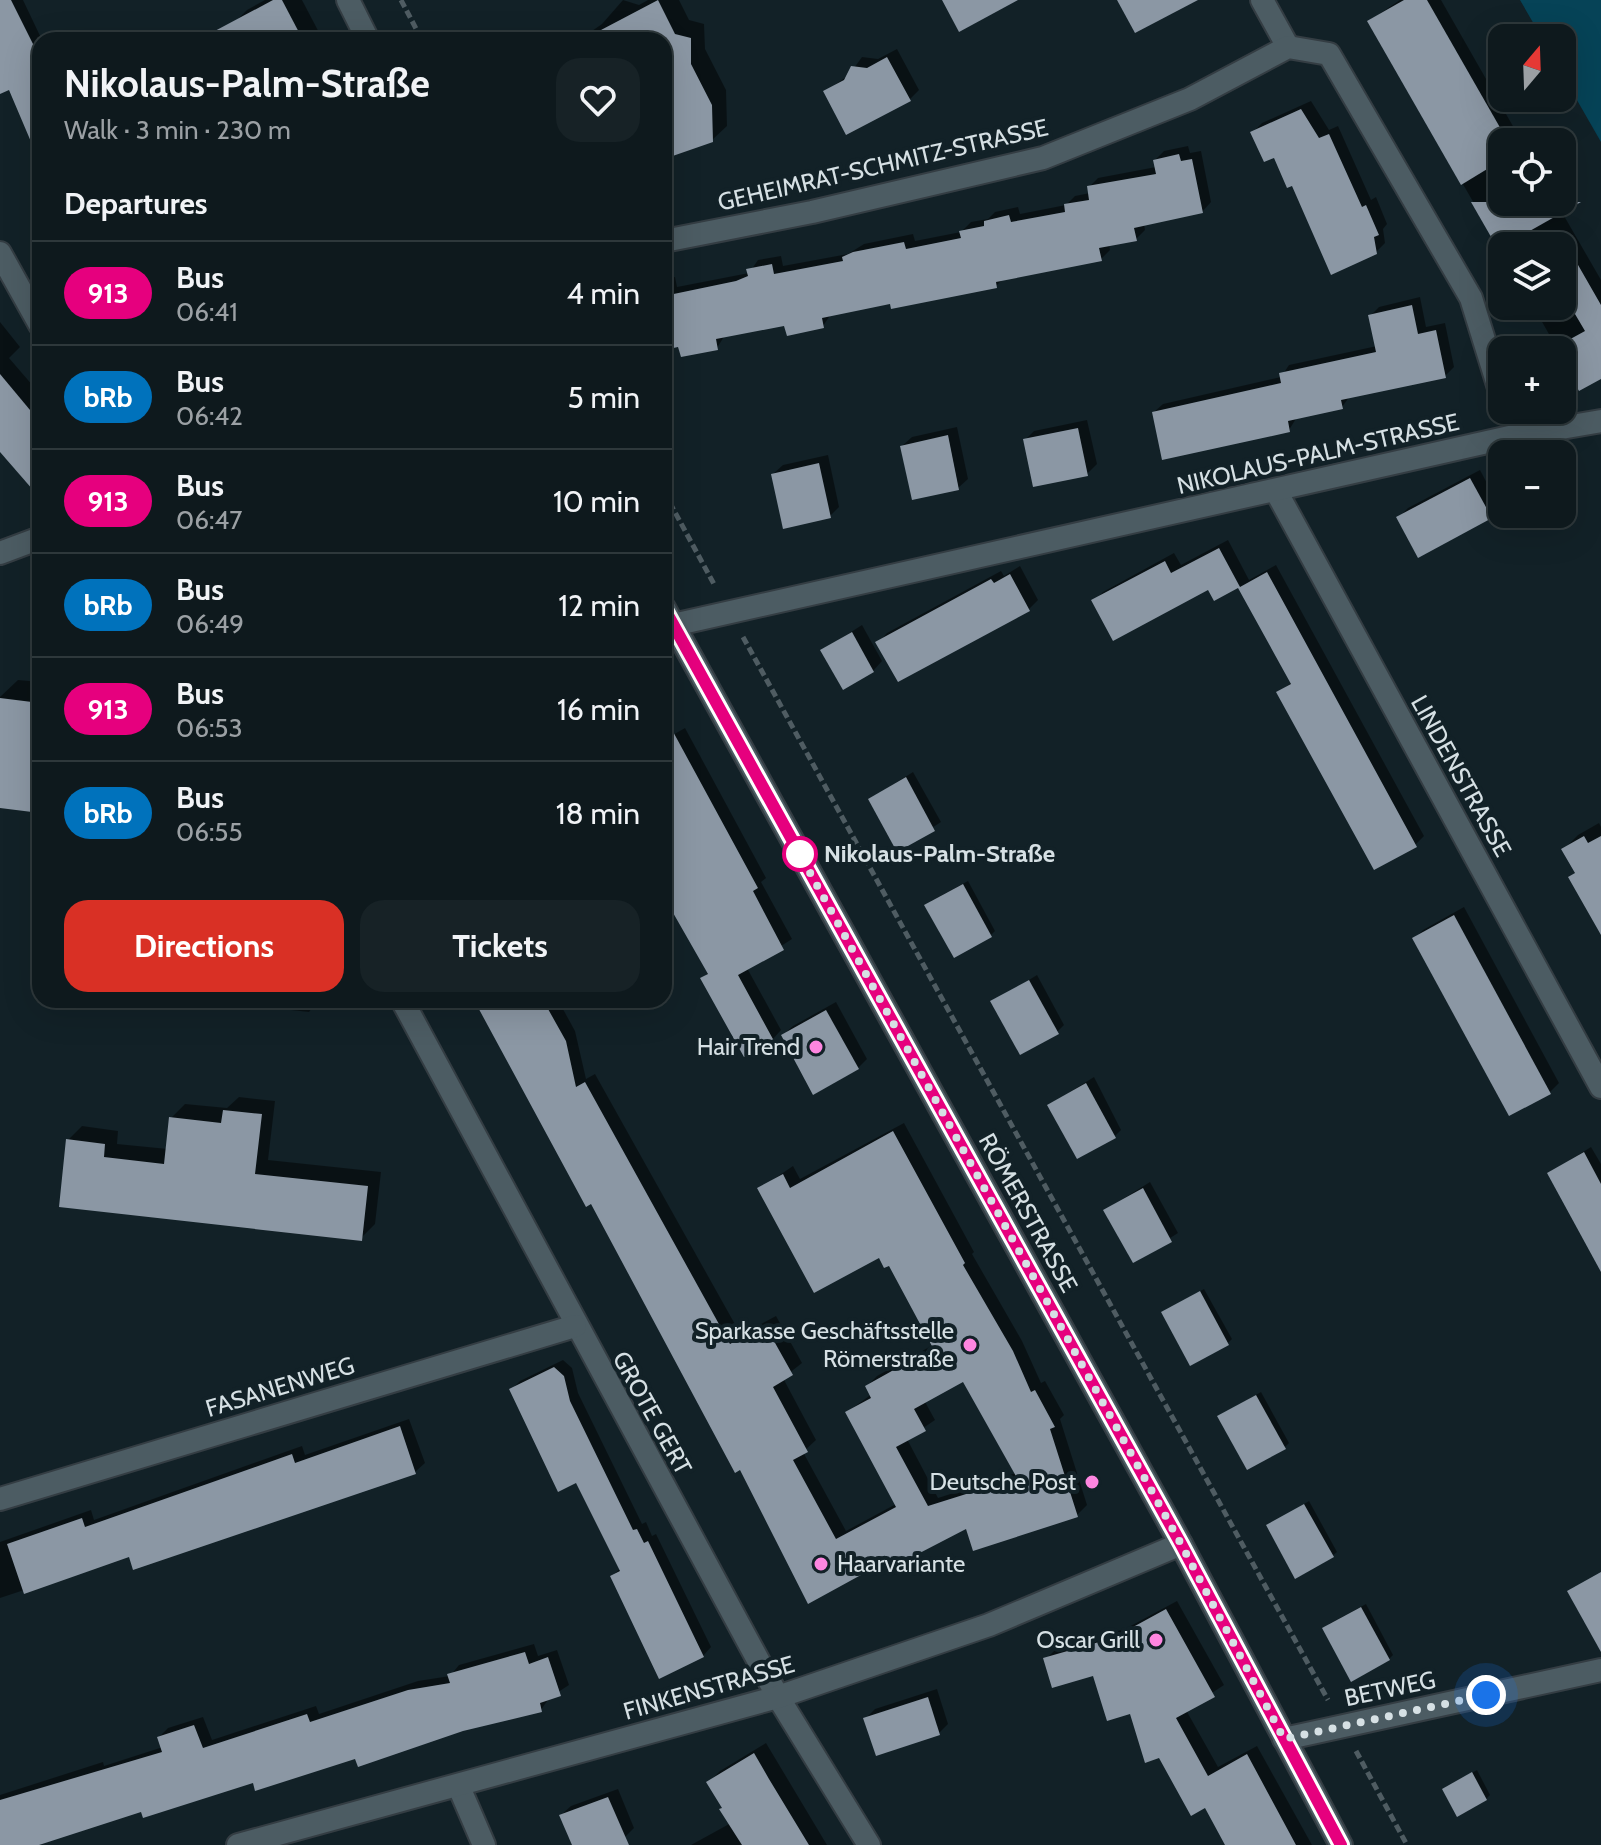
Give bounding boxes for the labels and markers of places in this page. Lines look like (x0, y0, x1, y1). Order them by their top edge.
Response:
marker: Nikolaus-Palm-Straße (783, 837, 817, 871)
place label: Nikolaus-Palm-Straße (824, 839, 1055, 868)
place label: Hair Trend (697, 1032, 800, 1061)
marker: Hair Trend (807, 1038, 825, 1056)
place label: Sparkasse Geschäftsstelle Römerstraße (695, 1316, 954, 1373)
marker: Sparkasse Geschäftsstelle Römerstraße (961, 1336, 979, 1354)
place label: Deutsche Post (930, 1467, 1076, 1496)
marker: Deutsche Post (1083, 1473, 1101, 1491)
place label: Haarvariante (837, 1549, 965, 1578)
marker: Haarvariante (812, 1555, 830, 1573)
place label: Oscar Grill (1036, 1625, 1140, 1654)
marker: Oscar Grill (1147, 1631, 1165, 1649)

